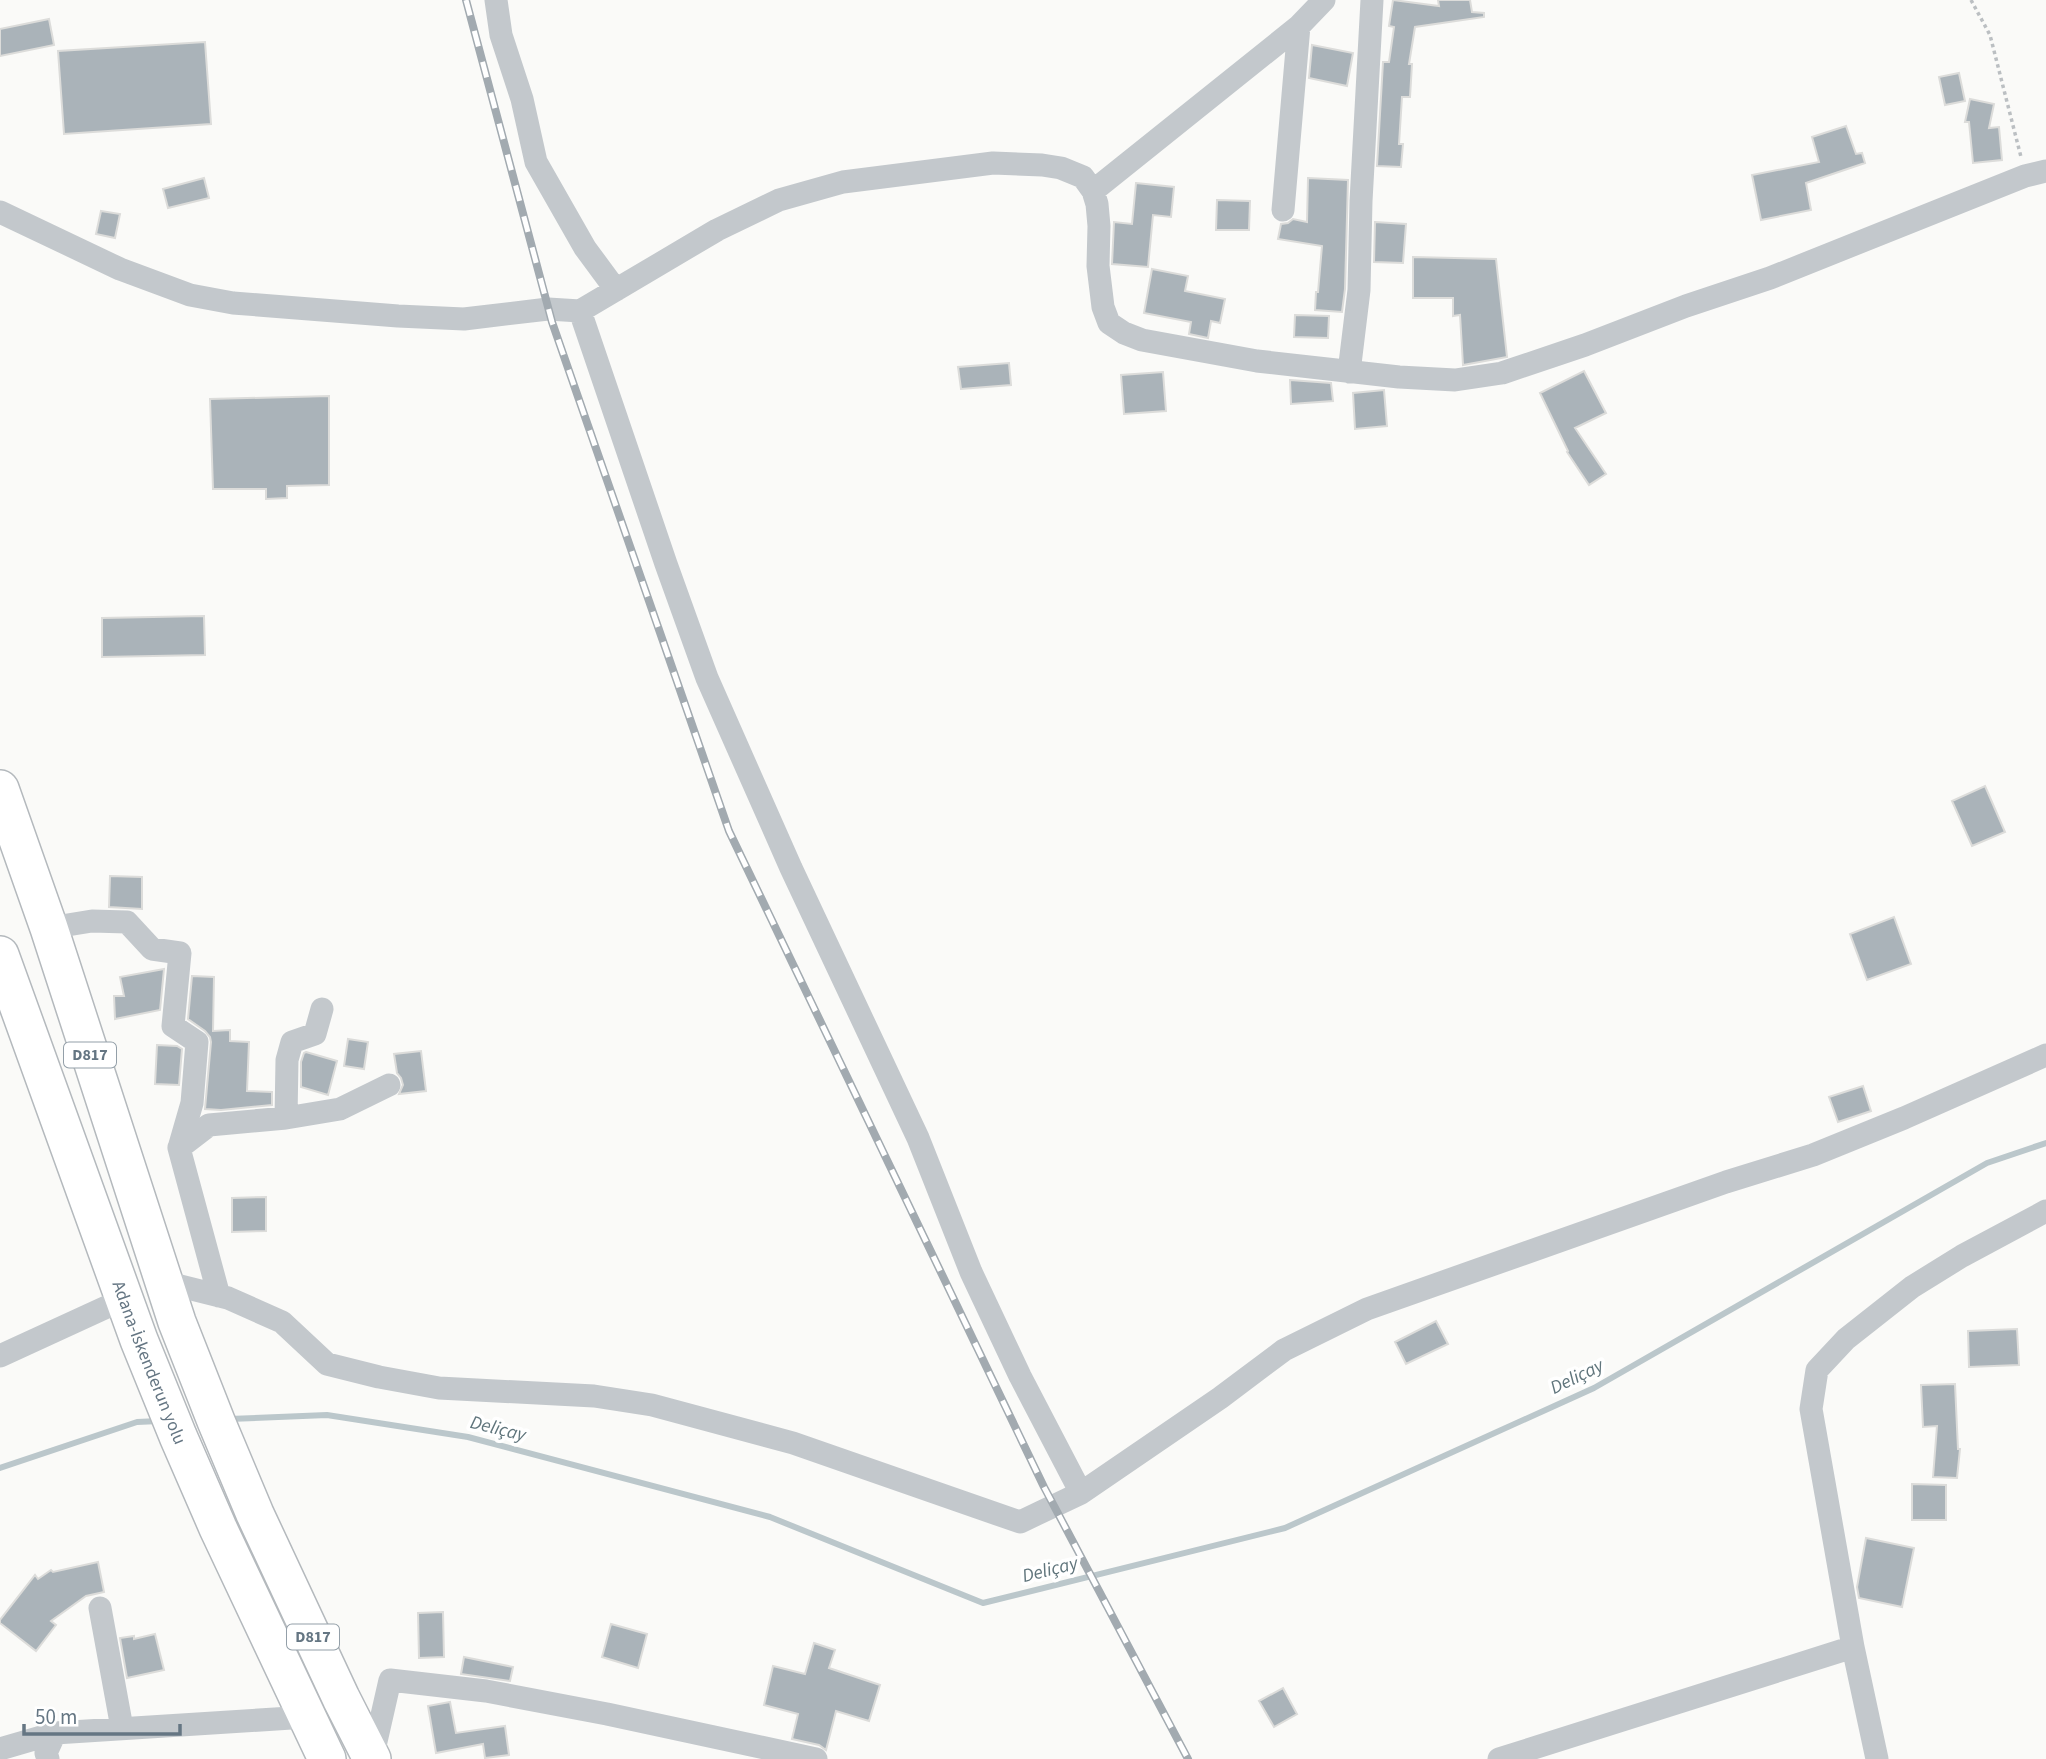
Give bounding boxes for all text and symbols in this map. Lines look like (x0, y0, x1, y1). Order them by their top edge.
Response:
road number: D817 (64, 1042, 116, 1068)
street label: Adana-İskenderun yolu (106, 1277, 193, 1448)
water label: Deliçay (1546, 1352, 1610, 1401)
water label: Deliçay (467, 1409, 530, 1449)
water label: Deliçay (1019, 1550, 1082, 1590)
road number: D817 (287, 1624, 339, 1650)
scale bar (24, 1692, 180, 1736)
text: 50 m (35, 1702, 77, 1732)

